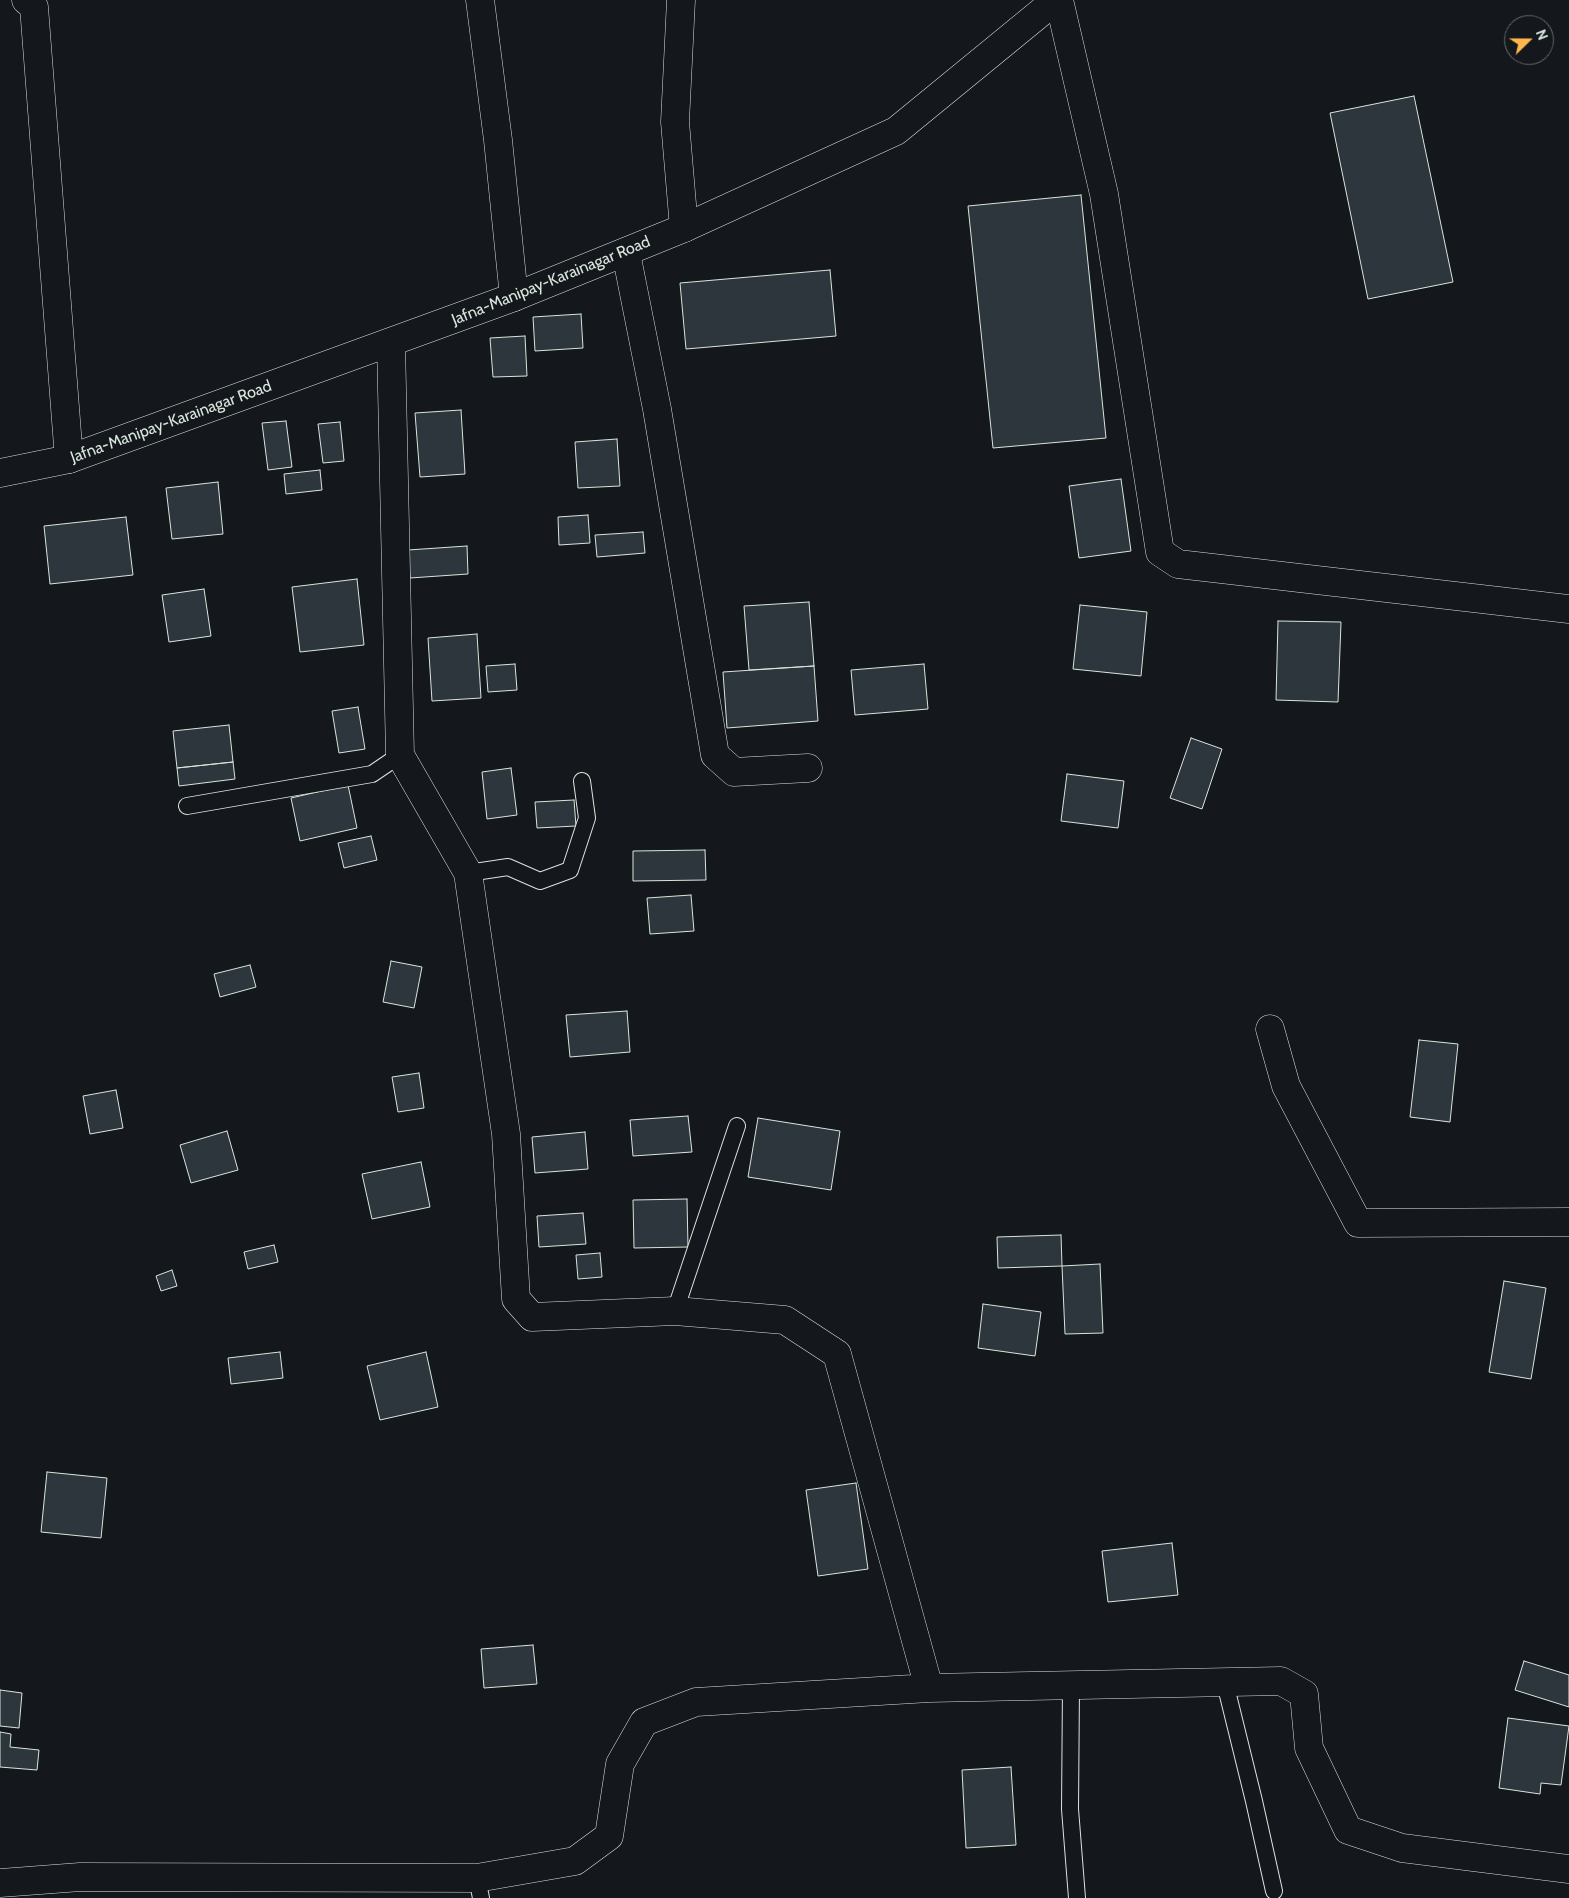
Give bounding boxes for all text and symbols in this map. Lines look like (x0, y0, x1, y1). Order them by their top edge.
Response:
north arrow (1504, 15, 1554, 65)
text: N (1532, 27, 1552, 43)
street label: Jafna-Manipay-Karainagar Road (449, 232, 653, 330)
street label: Jafna-Manipay-Karainagar Road (68, 377, 274, 467)

